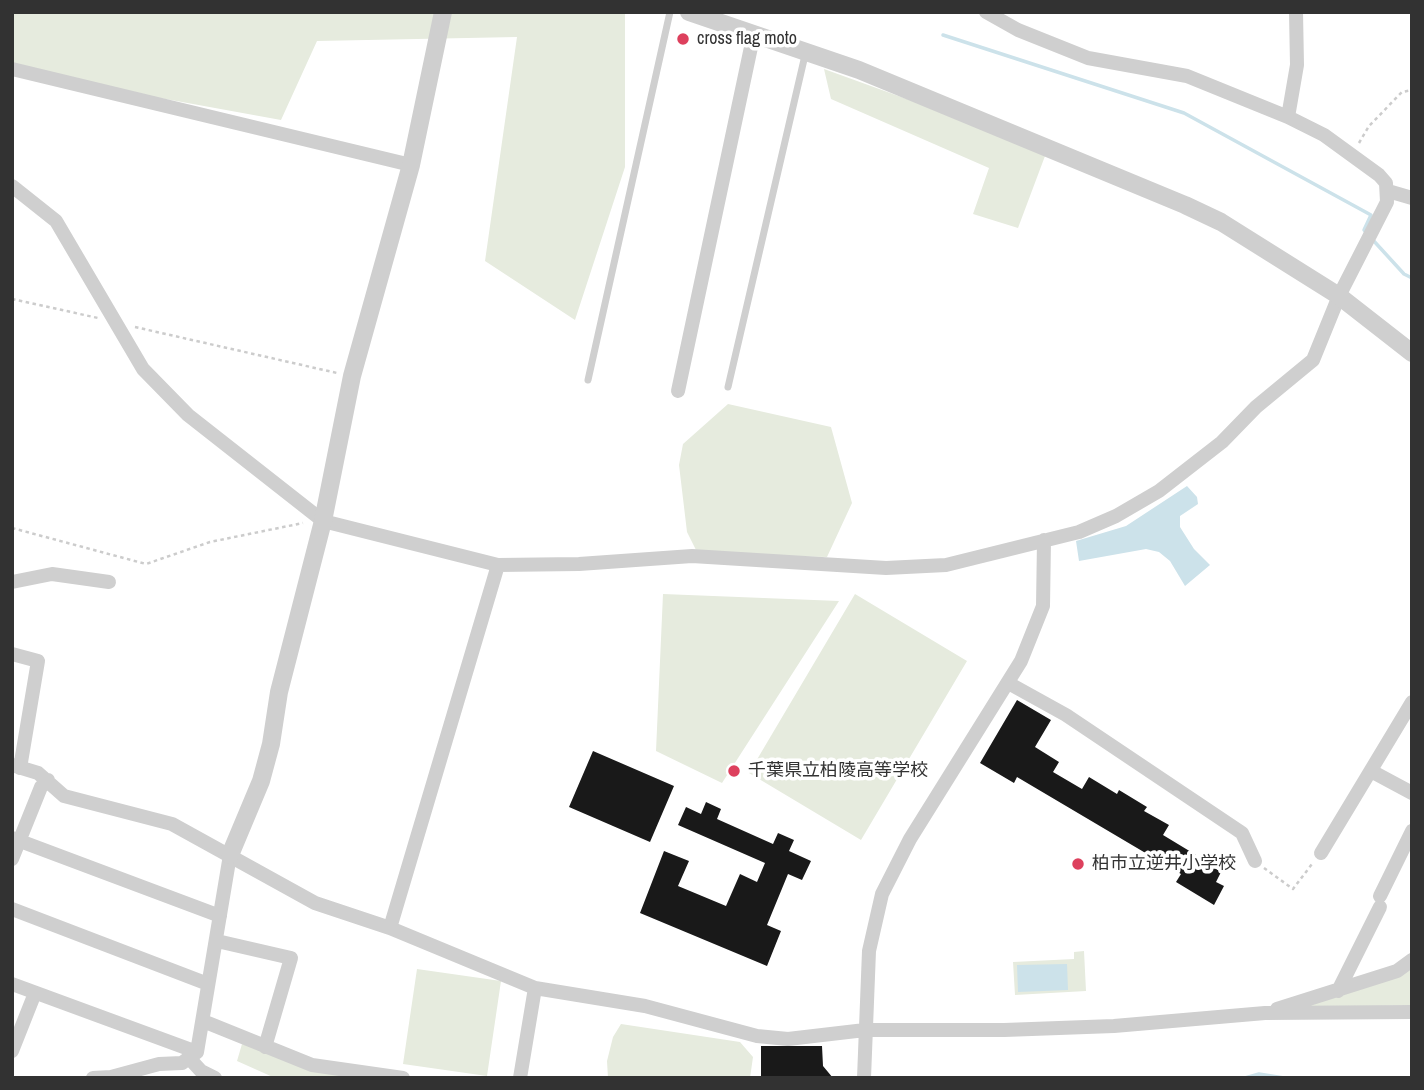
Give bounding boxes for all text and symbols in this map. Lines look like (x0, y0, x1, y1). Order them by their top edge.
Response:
place label: cross flag moto (697, 28, 797, 50)
marker: cross flag moto (675, 31, 691, 47)
place label: 千葉県立柏陵高等学校 (748, 760, 928, 782)
marker: 千葉県立柏陵高等学校 (726, 763, 742, 779)
place label: 柏市立逆井小学校 (1092, 853, 1236, 875)
marker: 柏市立逆井小学校 (1070, 856, 1086, 872)

